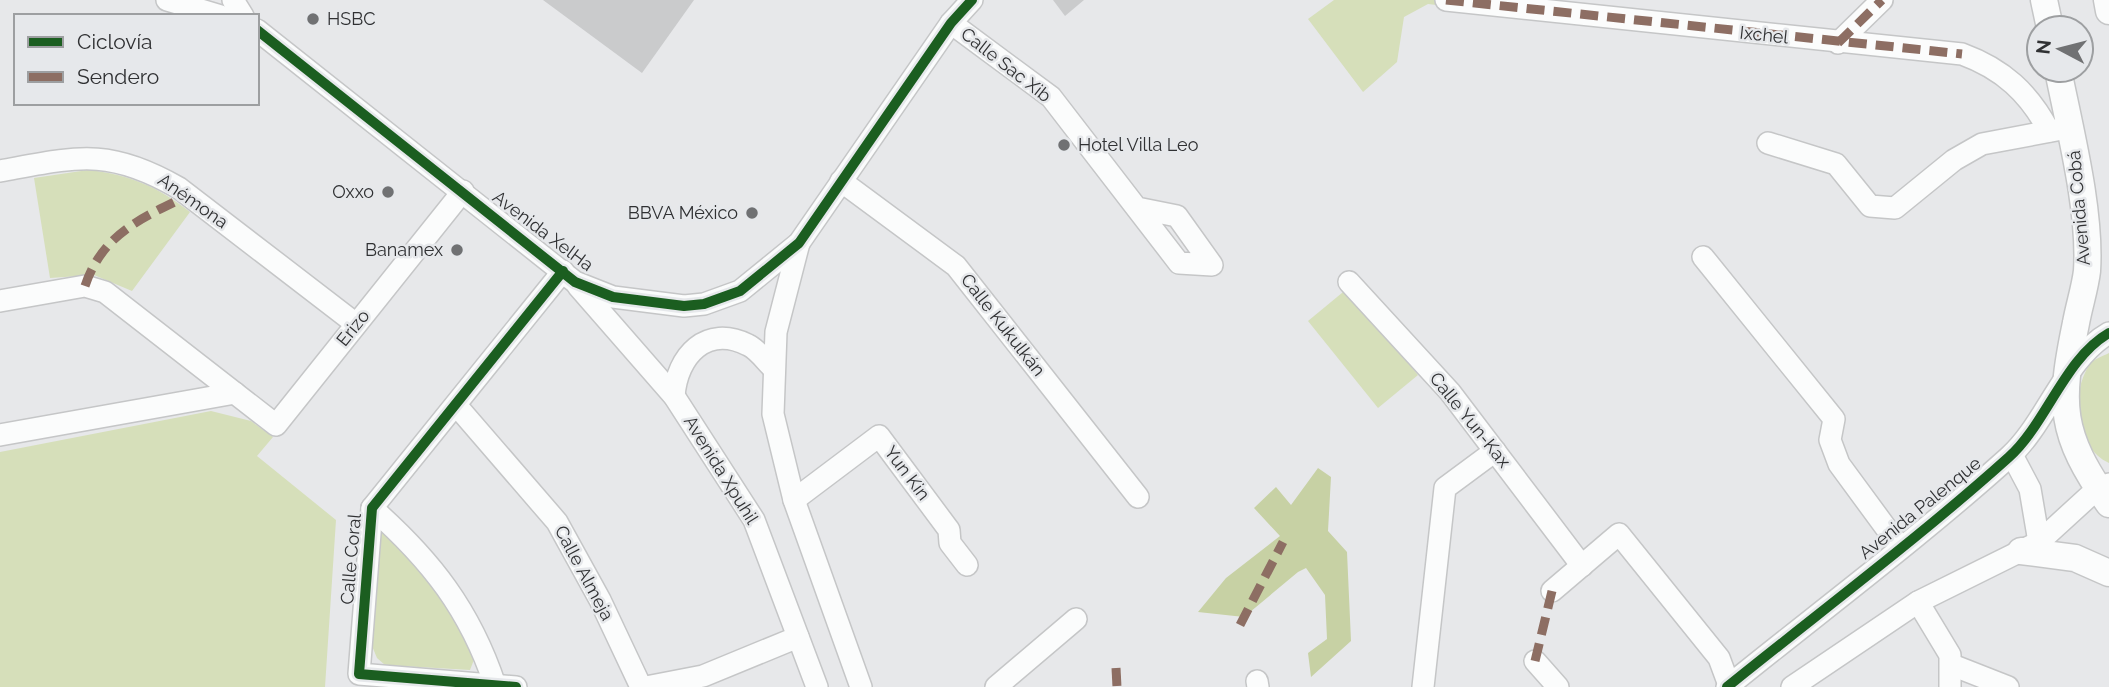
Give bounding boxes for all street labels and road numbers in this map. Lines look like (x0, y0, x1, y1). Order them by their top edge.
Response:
street label: Ixchel (1739, 22, 1790, 48)
street label: Calle Sac Xib (957, 23, 1056, 106)
street label: Avenida Cobá (2063, 150, 2094, 266)
street label: Anémona (154, 169, 232, 232)
street label: Avenida XelHa (489, 186, 598, 275)
street label: Calle Kukulkán (957, 269, 1050, 380)
street label: Erizo (332, 305, 374, 350)
street label: Calle Yun-Kax (1426, 368, 1515, 472)
street label: Avenida Xpuhil (680, 412, 763, 528)
street label: Yun Kin (880, 441, 935, 504)
street label: Avenida Palenque (1855, 452, 1985, 563)
street label: Calle Coral (336, 513, 365, 605)
street label: Calle Almeja (551, 522, 618, 624)

